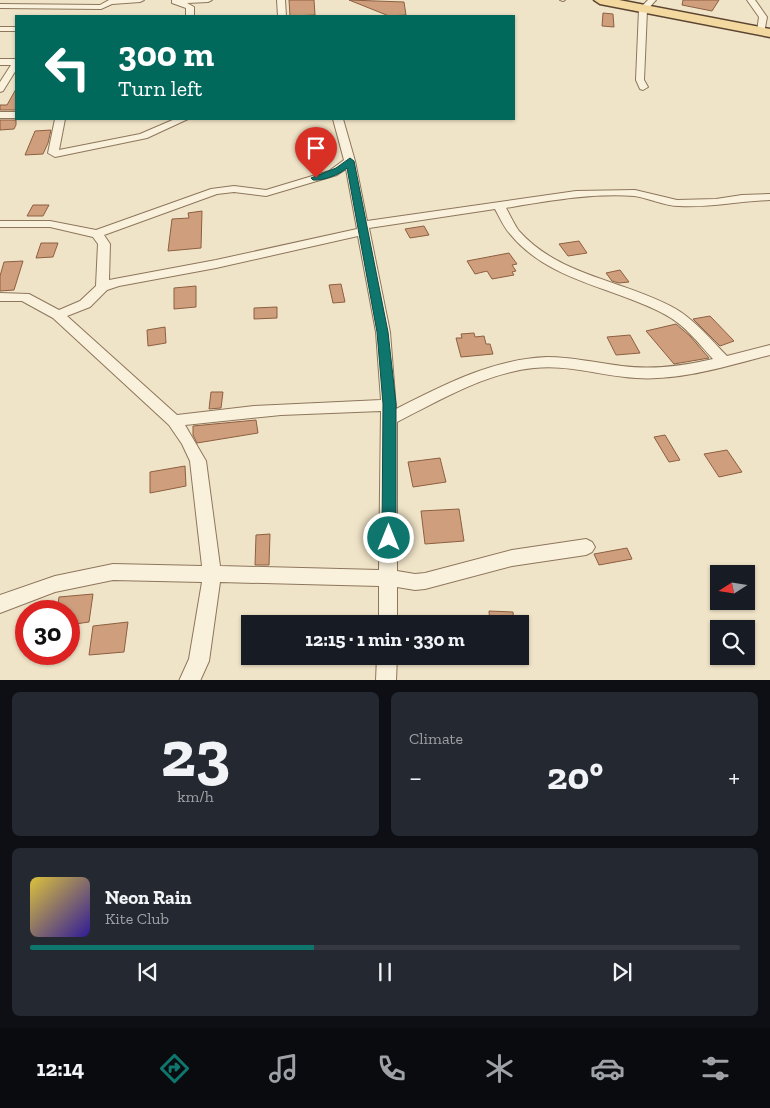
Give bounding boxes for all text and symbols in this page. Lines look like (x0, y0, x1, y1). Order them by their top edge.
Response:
text: 300 m (118, 33, 214, 75)
icon: left (35, 35, 100, 100)
text: Turn left (118, 75, 202, 102)
pin (295, 127, 337, 178)
icon: arrive (302, 134, 330, 162)
position arrow (362, 511, 414, 563)
north arrow (710, 565, 755, 610)
map controls (710, 565, 755, 665)
speed limit sign: 30 (15, 600, 80, 665)
button: search (710, 620, 755, 665)
text: 12:15 · 1 min · 330 m (305, 628, 465, 651)
text: 23 (161, 715, 230, 793)
text: Climate (409, 729, 463, 748)
text: 20° (547, 753, 603, 799)
text: − (409, 761, 422, 794)
text: + (728, 761, 740, 794)
text: km/h (177, 787, 214, 806)
text: Neon Rain (105, 886, 192, 909)
text: Kite Club (105, 909, 169, 928)
icon: previous (134, 958, 162, 986)
icon: pause (371, 958, 399, 986)
icon: next (608, 958, 636, 986)
icon: directions (157, 1051, 192, 1086)
icon: music (266, 1051, 301, 1086)
icon: phone (374, 1051, 409, 1086)
icon: climate (482, 1051, 517, 1086)
icon: car (590, 1051, 625, 1086)
icon: filters (698, 1051, 733, 1086)
text: 12:14 (37, 1055, 84, 1082)

